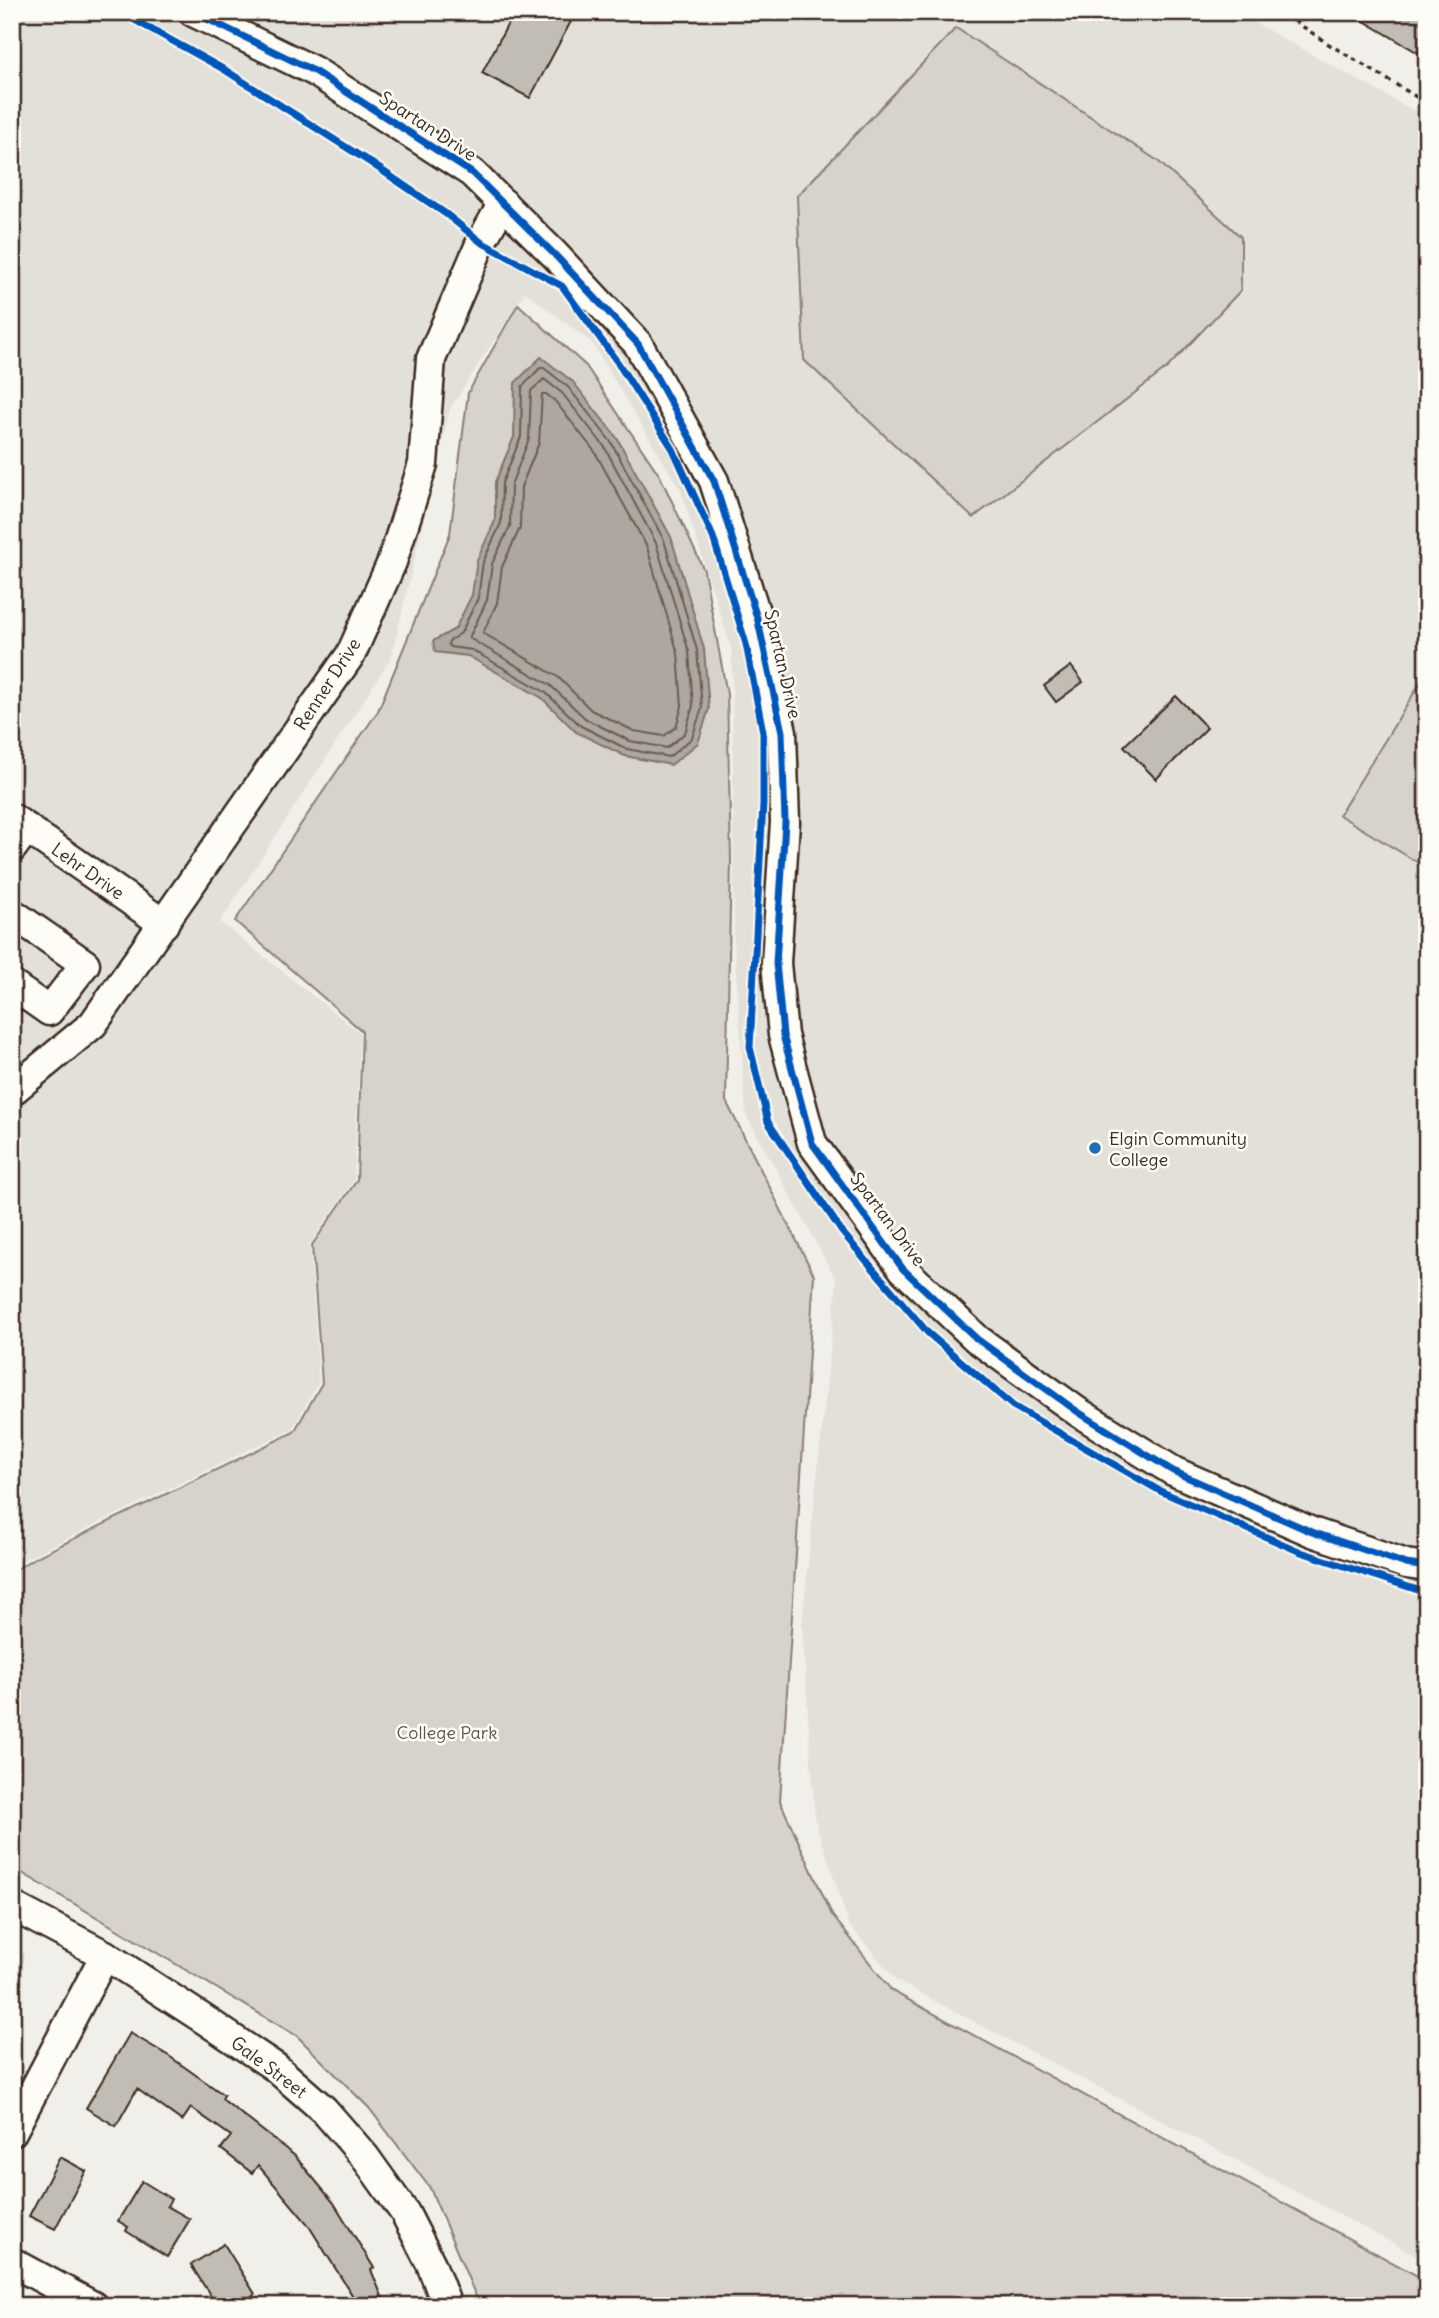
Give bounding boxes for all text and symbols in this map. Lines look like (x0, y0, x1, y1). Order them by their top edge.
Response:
street label: Spartan Drive (375, 86, 481, 166)
street label: Spartan Drive (759, 607, 807, 721)
street label: Renner Drive (289, 633, 365, 735)
street label: Lehr Drive (47, 838, 129, 904)
place label: Elgin Community College (1109, 1127, 1247, 1171)
marker: Elgin Community College (1087, 1140, 1103, 1156)
street label: Spartan Drive (845, 1168, 931, 1270)
park label: College Park (397, 1721, 497, 1744)
street label: Gale Street (226, 2031, 312, 2103)

